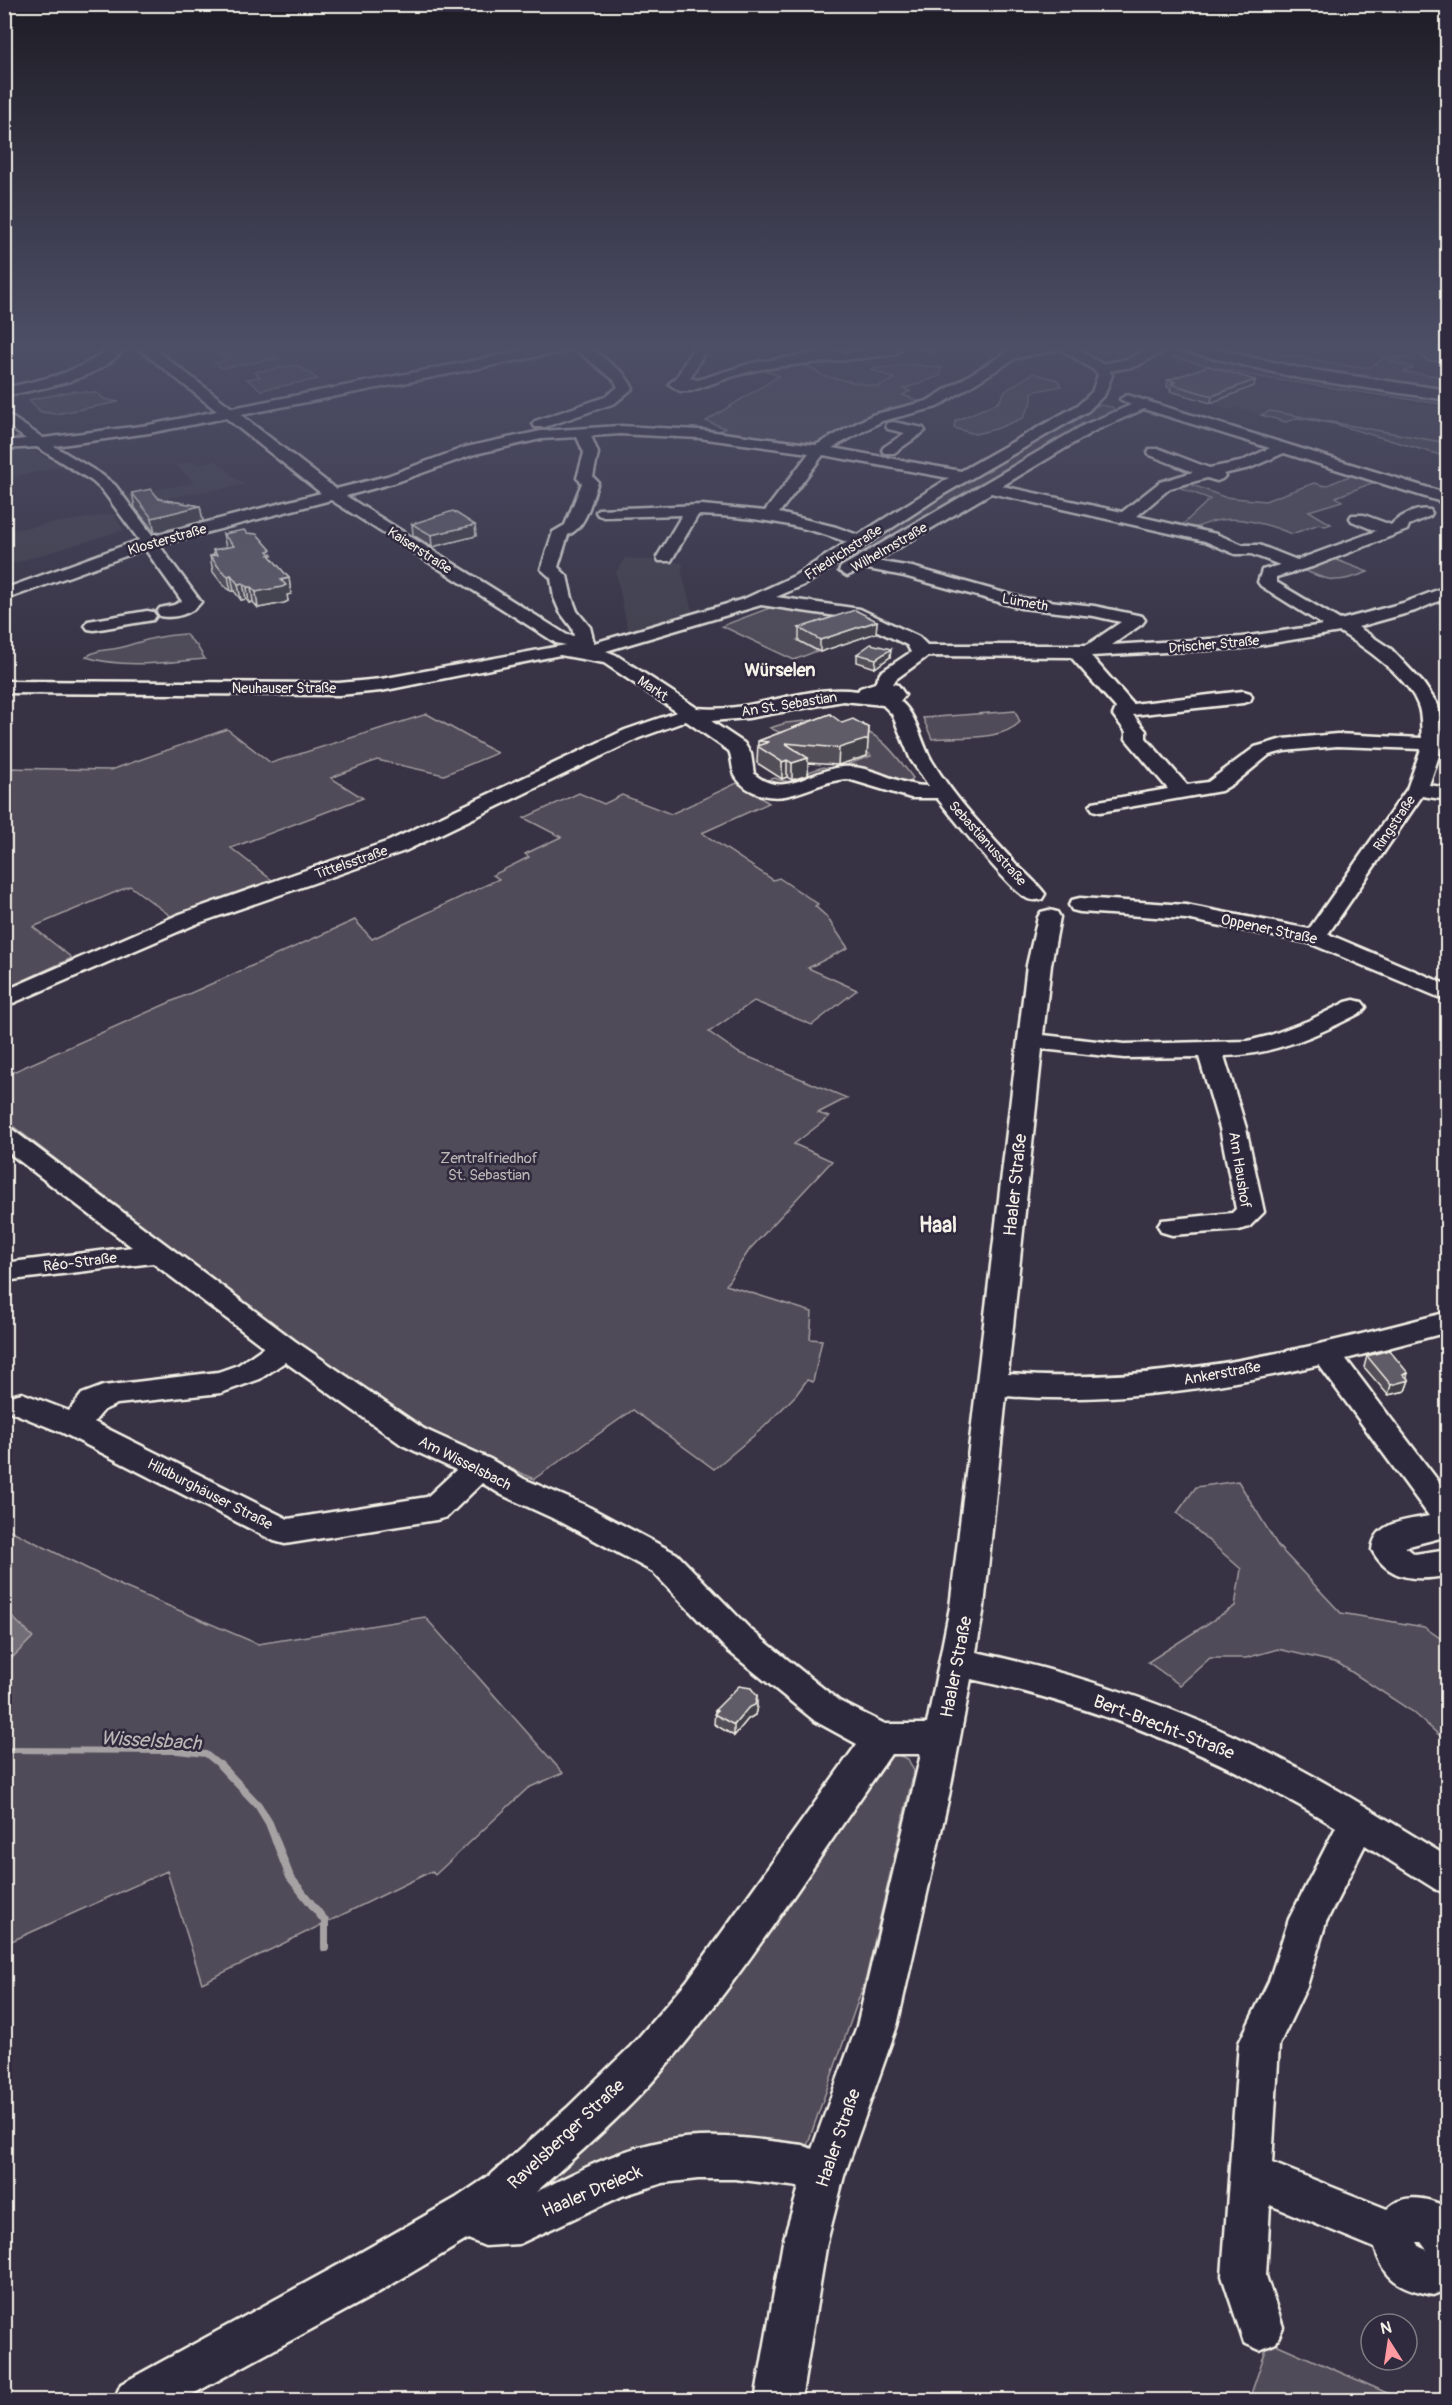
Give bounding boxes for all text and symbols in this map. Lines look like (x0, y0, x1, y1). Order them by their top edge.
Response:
street label: Wilhelmstraße (848, 519, 930, 576)
street label: Klosterstraße (126, 520, 209, 559)
street label: Friedrichstraße (801, 521, 885, 584)
street label: Kaiserstraße (384, 523, 455, 578)
street label: Lümeth (1000, 590, 1049, 615)
street label: Drischer Straße (1168, 632, 1260, 657)
district label: Würselen (744, 659, 816, 682)
street label: Markt (634, 672, 671, 705)
street label: Neuhauser Straße (232, 680, 336, 697)
street label: An St. Sebastian (740, 689, 838, 720)
street label: Ringstraße (1370, 792, 1419, 854)
street label: Sebastianusstraße (945, 797, 1030, 889)
street label: Tittelsstraße (312, 842, 390, 883)
street label: Oppener Straße (1219, 910, 1319, 949)
street label: Am Haushof (1224, 1130, 1255, 1210)
street label: Haaler Straße (999, 1133, 1032, 1237)
park label: Zentralfriedhof St. Sebastian (440, 1149, 538, 1185)
district label: Haal (919, 1212, 957, 1239)
street label: Réo-Straße (42, 1248, 118, 1276)
street label: Ankerstraße (1182, 1357, 1263, 1390)
street label: Am Wisselsbach (415, 1432, 514, 1495)
street label: Hildburghäuser Straße (144, 1455, 276, 1535)
street label: Haaler Straße (935, 1614, 978, 1720)
street label: Bert-Brecht-Straße (1090, 1690, 1238, 1765)
water label: Wisselsbach (100, 1725, 204, 1756)
street label: Ravelsberger Straße (503, 2074, 630, 2195)
street label: Haaler Straße (811, 2086, 866, 2191)
street label: Haaler Dreieck (539, 2160, 646, 2223)
north arrow (1359, 2312, 1419, 2372)
text: N (1379, 2317, 1394, 2339)

